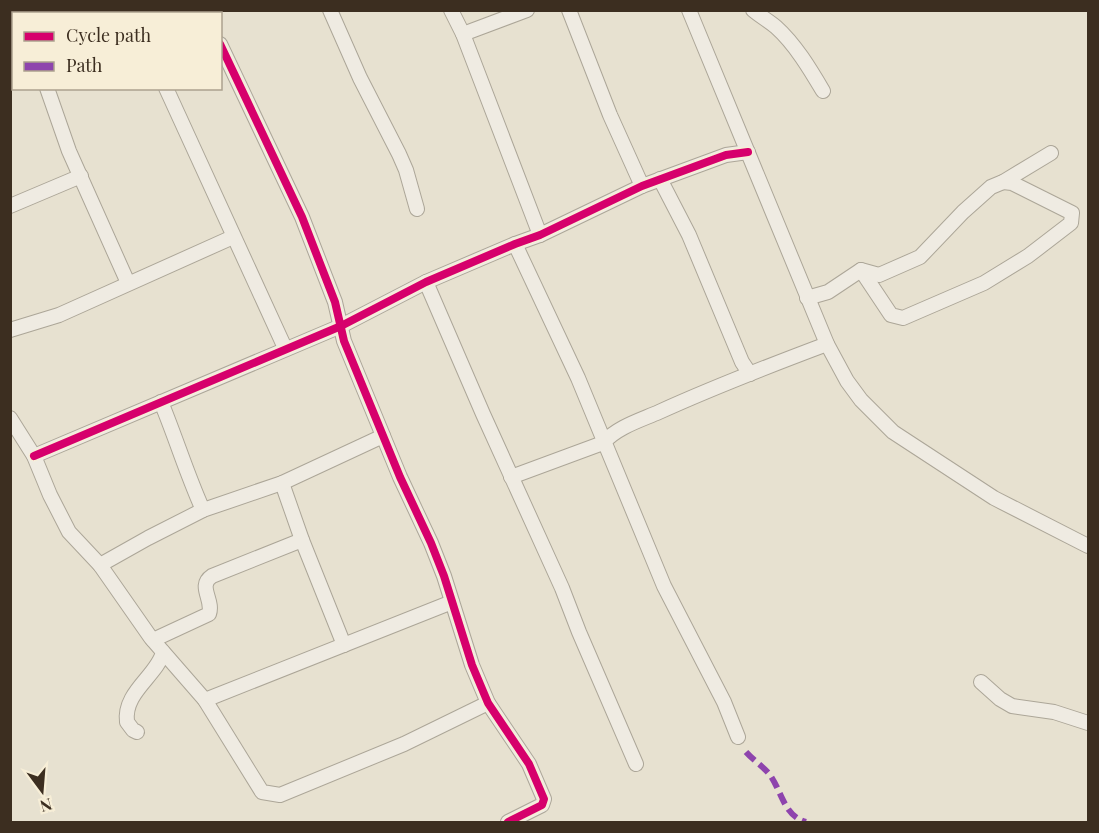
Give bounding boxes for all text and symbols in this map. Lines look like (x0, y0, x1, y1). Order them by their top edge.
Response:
legend (12, 12, 222, 90)
text: Cycle path (66, 23, 151, 47)
text: Path (66, 53, 103, 77)
north arrow (12, 761, 72, 821)
text: N (37, 794, 55, 818)

